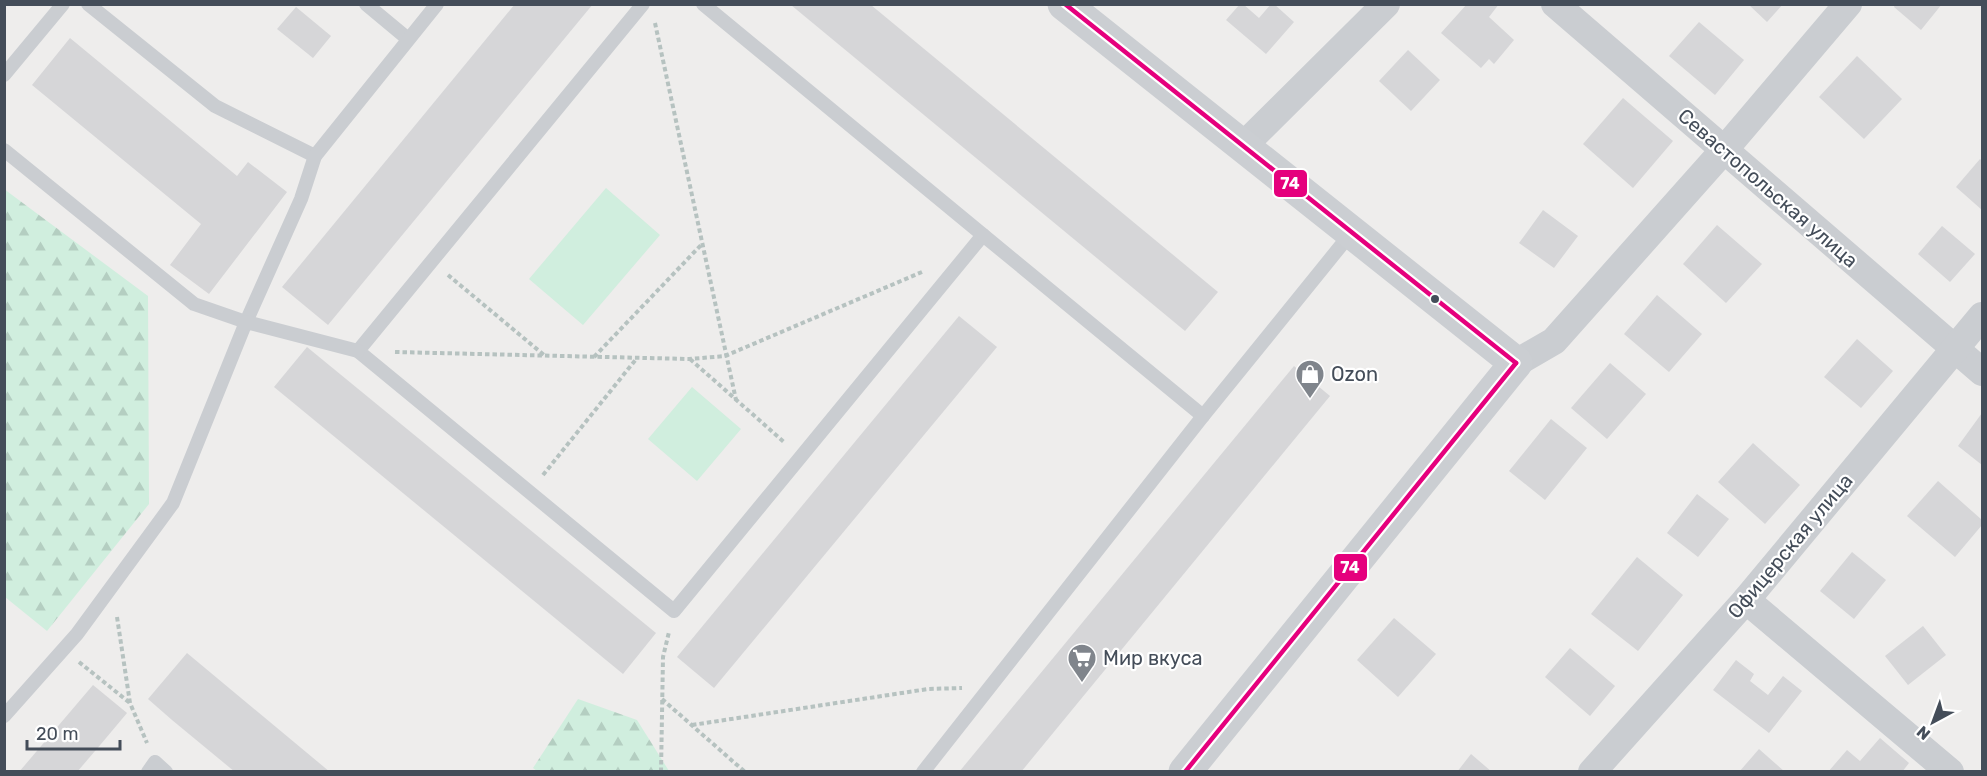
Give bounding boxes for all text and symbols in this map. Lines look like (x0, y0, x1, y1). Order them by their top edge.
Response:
street label: Севастопольская улица (1673, 103, 1863, 273)
line badge: 74 (1273, 169, 1308, 198)
text: 74 (1280, 174, 1300, 193)
unlabelled marker (1429, 293, 1441, 305)
shop icon: Ozon (1294, 358, 1326, 400)
place label: Ozon (1331, 362, 1378, 386)
street label: Офицерская улица (1722, 469, 1858, 623)
line badge: 74 (1333, 553, 1368, 582)
text: 74 (1340, 558, 1360, 577)
supermarket icon: Мир вкуса (1066, 642, 1098, 684)
place label: Мир вкуса (1103, 646, 1203, 670)
north arrow (1903, 692, 1963, 752)
scale bar (27, 713, 120, 751)
text: N (1913, 722, 1934, 744)
text: 20 m (36, 723, 78, 745)

